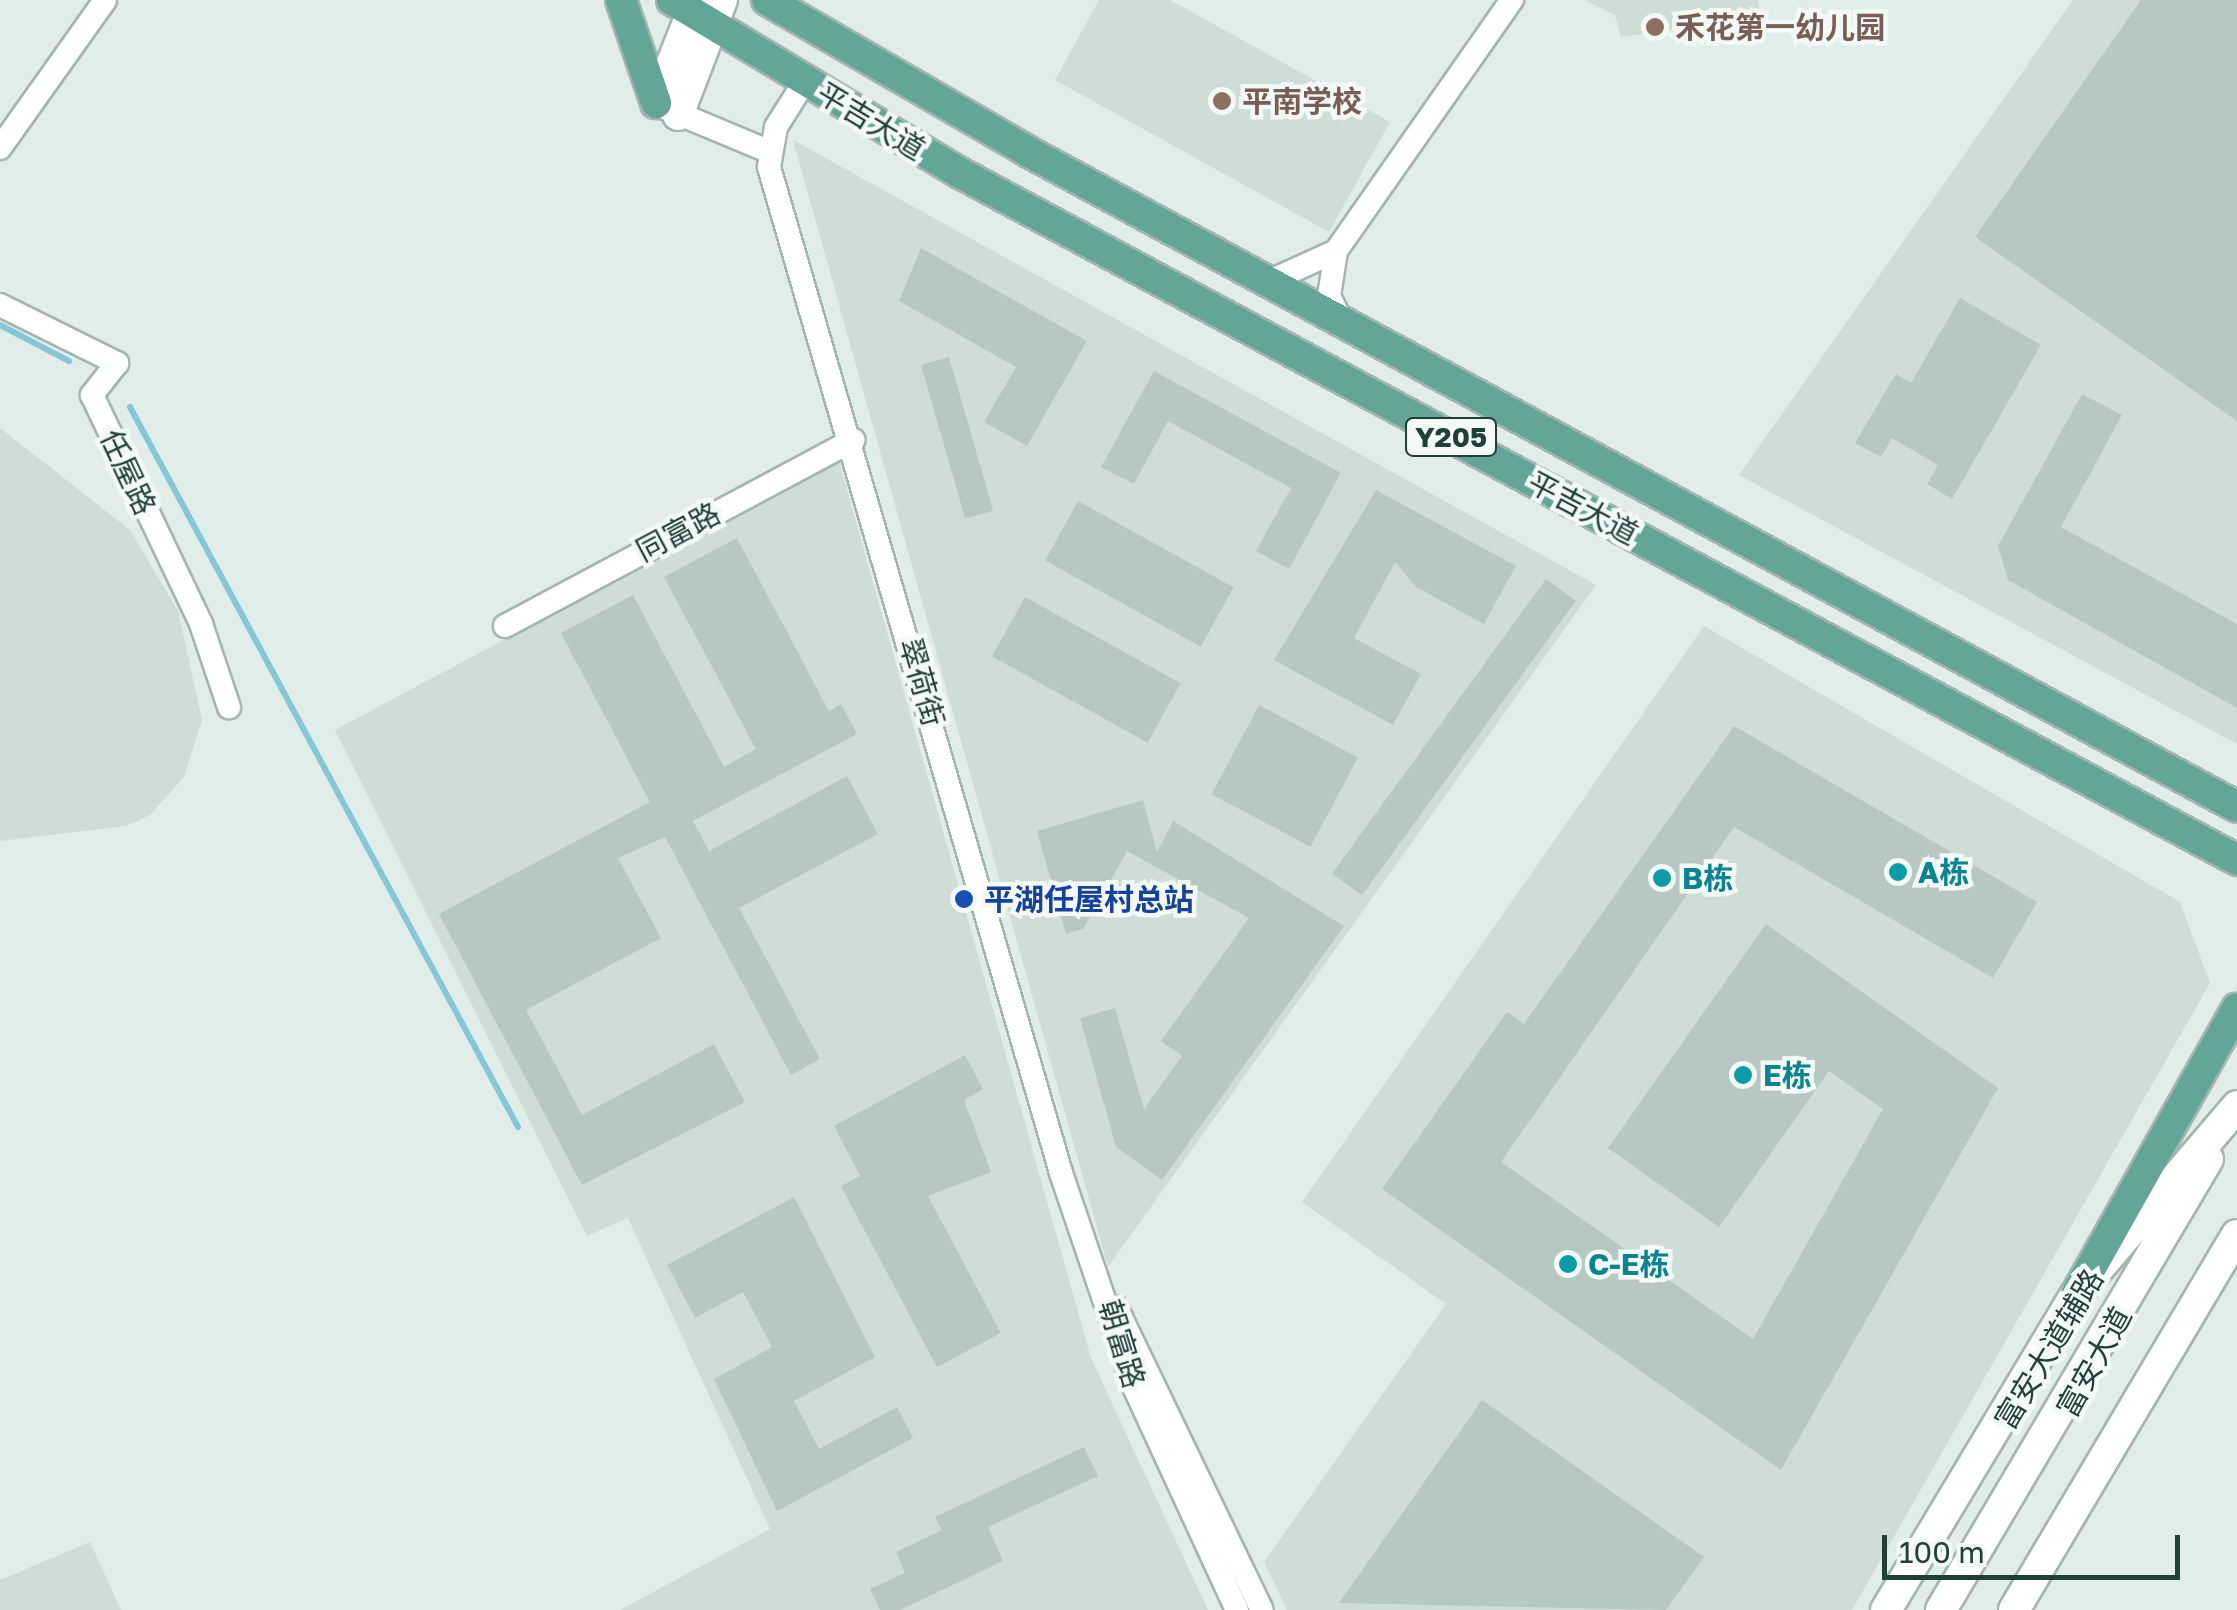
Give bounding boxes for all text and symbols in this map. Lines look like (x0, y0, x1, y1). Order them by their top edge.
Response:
place label: 禾花第一幼儿园 (1675, 9, 1885, 45)
marker: 禾花第一幼儿园 (1644, 16, 1666, 38)
street label: 平吉大道 (810, 75, 932, 167)
place label: 平南学校 (1242, 83, 1362, 119)
marker: 平南学校 (1211, 90, 1233, 112)
road number: Y205 (1404, 414, 1498, 460)
street label: 任屋路 (93, 424, 163, 520)
street label: 平吉大道 (1522, 464, 1644, 552)
street label: 同富路 (630, 495, 726, 569)
street label: 翠荷街 (892, 634, 952, 730)
place label: A栋 (1918, 854, 1969, 890)
place label: B栋 (1682, 860, 1733, 896)
marker: A栋 (1887, 861, 1909, 883)
marker: B栋 (1651, 867, 1673, 889)
place label: 平湖任屋村总站 (984, 881, 1194, 917)
marker: 平湖任屋村总站 (953, 888, 975, 910)
place label: E栋 (1763, 1057, 1812, 1093)
marker: E栋 (1732, 1064, 1754, 1086)
place label: C-E栋 (1588, 1246, 1669, 1282)
marker: C-E栋 (1557, 1253, 1579, 1275)
street label: 富安大道辅路 (1987, 1263, 2111, 1435)
street label: 朝富路 (1092, 1296, 1152, 1392)
street label: 富安大道 (2049, 1301, 2139, 1423)
scale bar (1887, 1515, 2184, 1577)
text: 100 m (1899, 1534, 1985, 1570)

